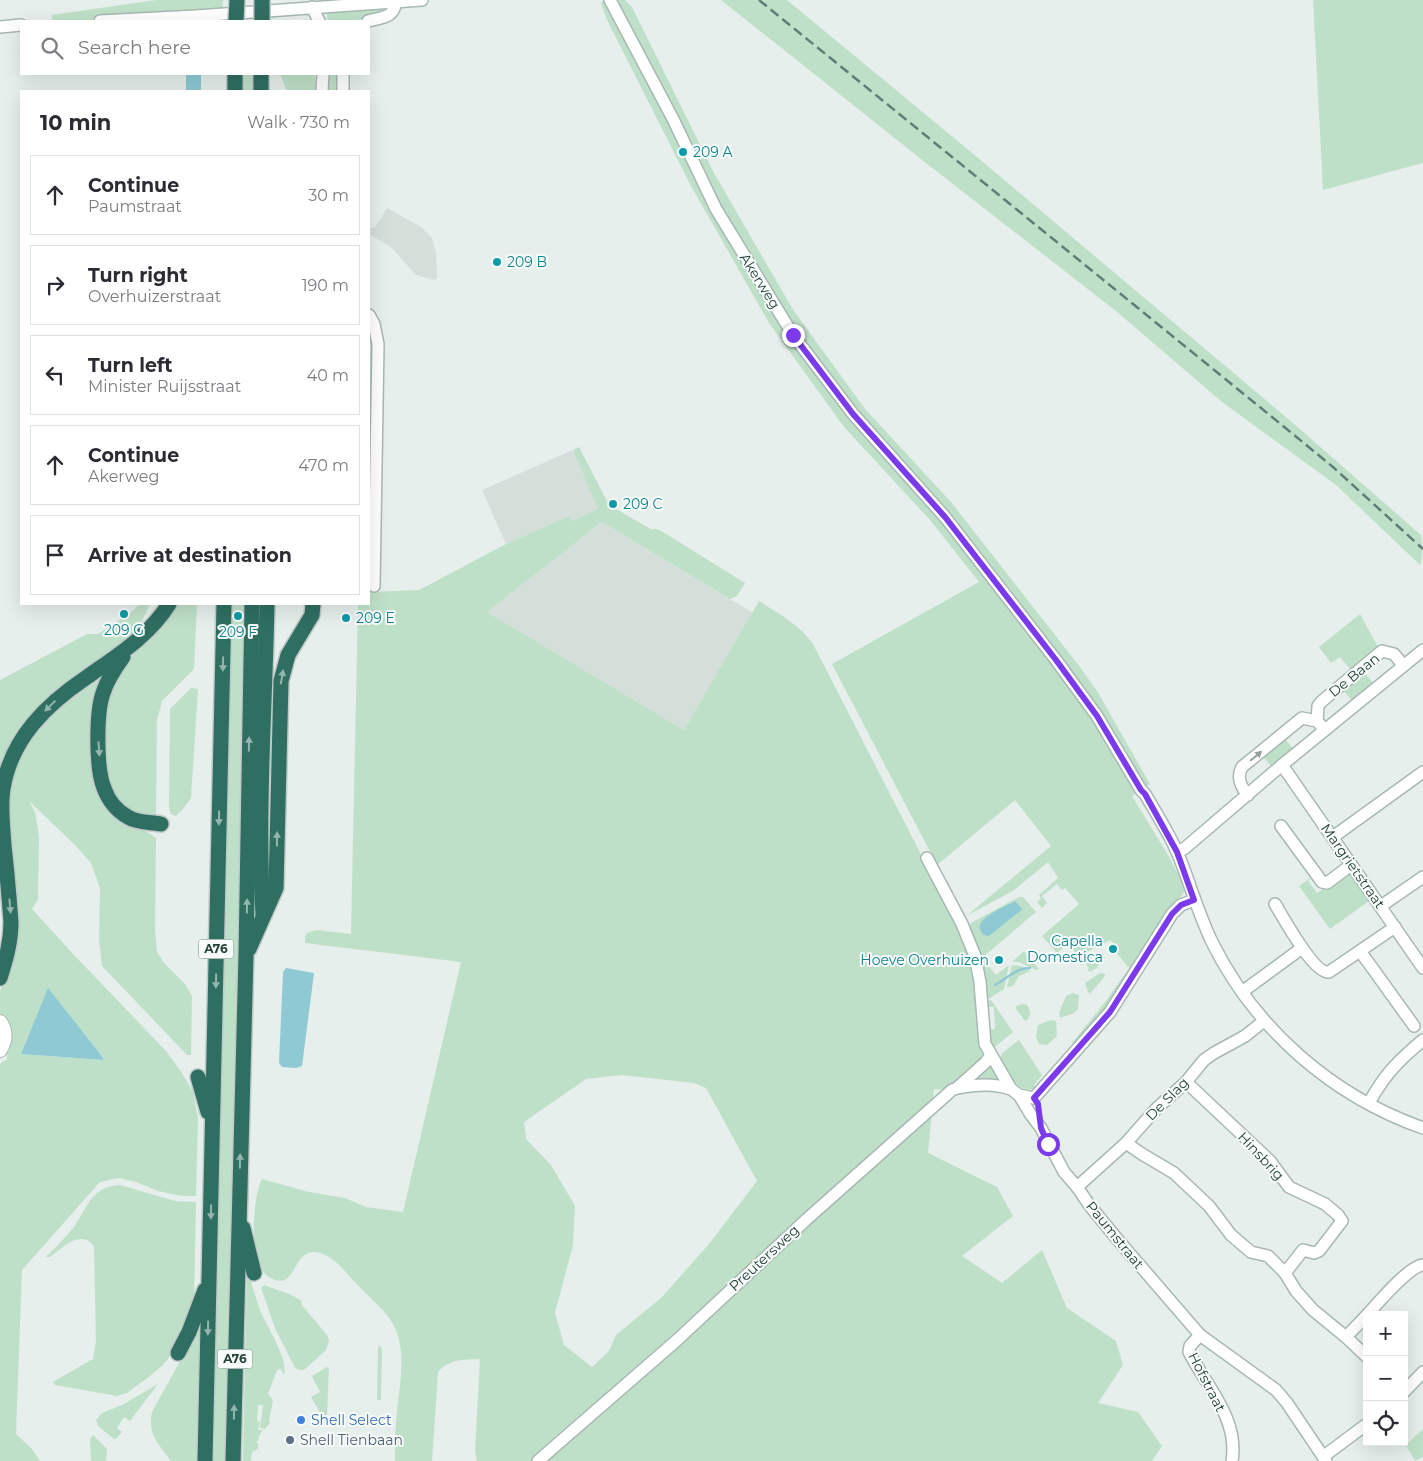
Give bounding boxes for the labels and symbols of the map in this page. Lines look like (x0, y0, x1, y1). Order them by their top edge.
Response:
place label: 209 A (693, 143, 733, 161)
marker: 209 A (677, 146, 689, 158)
street label: Akerweg (736, 250, 784, 312)
place label: 209 B (507, 253, 547, 271)
marker: 209 B (491, 256, 503, 268)
route end (782, 324, 805, 347)
place label: 209 C (623, 495, 662, 513)
marker: 209 C (607, 498, 619, 510)
marker: 209 G (118, 608, 130, 620)
place label: 209 E (356, 609, 395, 627)
marker: 209 F (232, 610, 244, 622)
marker: 209 E (340, 612, 352, 624)
place label: 209 G (104, 621, 144, 639)
place label: 209 F (219, 623, 257, 641)
street label: De Baan (1325, 649, 1383, 701)
one-way arrow (218, 656, 226, 672)
one-way arrow (279, 668, 287, 684)
one-way arrow (44, 700, 56, 712)
one-way arrow (246, 736, 254, 752)
one-way arrow (96, 741, 104, 757)
one-way arrow (1249, 751, 1262, 762)
one-way arrow (215, 811, 223, 827)
street label: Margrietstraat (1317, 820, 1389, 912)
one-way arrow (273, 831, 281, 847)
one-way arrow (243, 898, 251, 914)
one-way arrow (6, 899, 14, 915)
place label: Capella Domestica (1027, 932, 1103, 966)
road number: A76 (198, 940, 234, 959)
marker: Capella Domestica (1107, 943, 1119, 955)
place label: Hoeve Overhuizen (860, 951, 989, 969)
marker: Hoeve Overhuizen (993, 954, 1005, 966)
one-way arrow (212, 973, 220, 989)
street label: De Slag (1142, 1074, 1192, 1124)
street label: Hinsbrig (1234, 1128, 1288, 1184)
route start (1037, 1133, 1060, 1156)
one-way arrow (236, 1153, 244, 1169)
street label: Paumstraat (1082, 1197, 1148, 1273)
one-way arrow (206, 1204, 214, 1220)
street label: Preutersweg (725, 1221, 803, 1295)
one-way arrow (204, 1320, 212, 1336)
street label: Hofstraat (1184, 1349, 1230, 1415)
road number: A76 (218, 1350, 252, 1368)
one-way arrow (230, 1404, 238, 1420)
place label: Shell Select (311, 1411, 392, 1429)
marker: Shell Select (295, 1414, 307, 1426)
place label: Shell Tienbaan (300, 1431, 403, 1449)
marker: Shell Tienbaan (284, 1434, 296, 1446)

